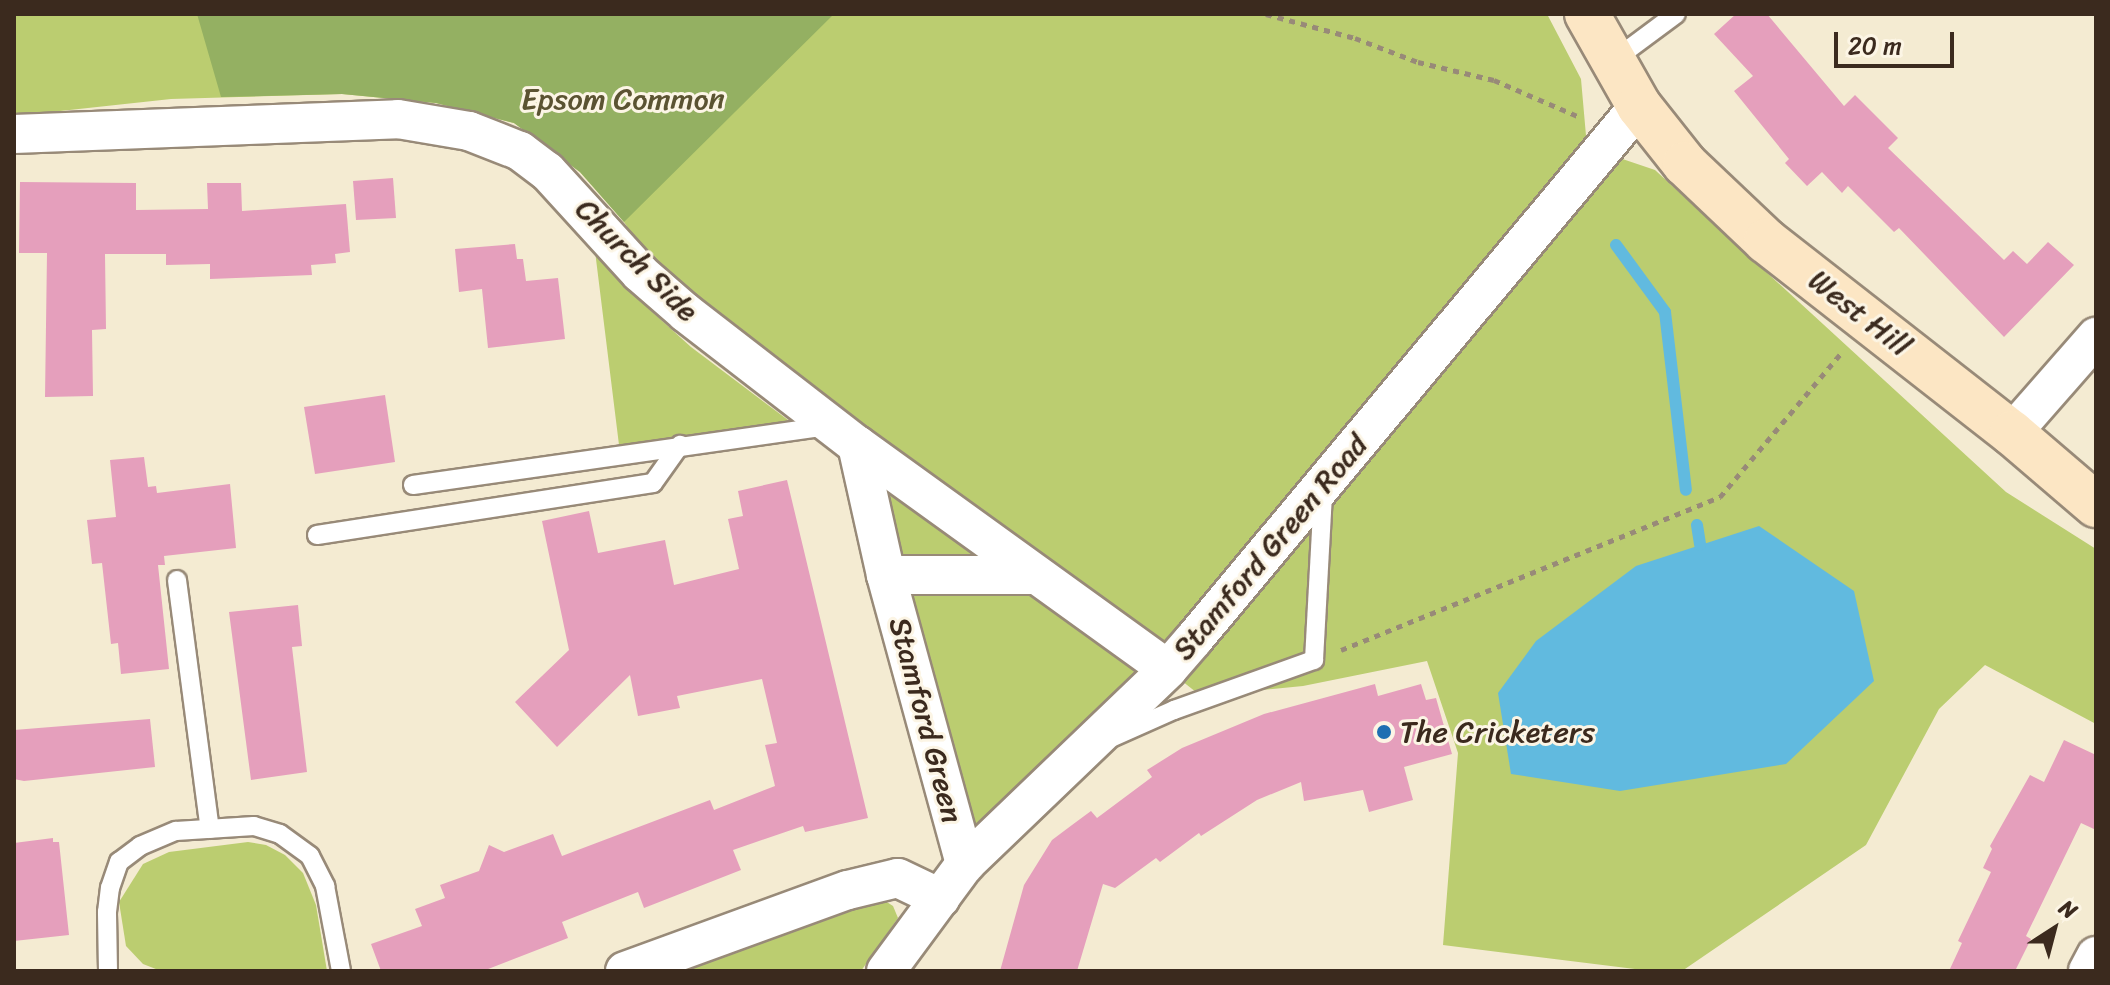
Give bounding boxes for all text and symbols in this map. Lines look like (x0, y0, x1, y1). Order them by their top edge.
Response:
scale bar (1838, 16, 1958, 66)
text: 20 m (1848, 25, 1902, 67)
park label: Epsom Common (521, 81, 725, 117)
street label: Church Side (568, 191, 706, 329)
street label: West Hill (1802, 262, 1918, 364)
street label: Stamford Green Road (1165, 427, 1375, 667)
street label: Stamford Green (881, 613, 971, 827)
place label: The Cricketers (1400, 714, 1593, 750)
marker: The Cricketers (1375, 723, 1393, 741)
north arrow (2014, 889, 2094, 969)
text: N (2051, 889, 2086, 929)

